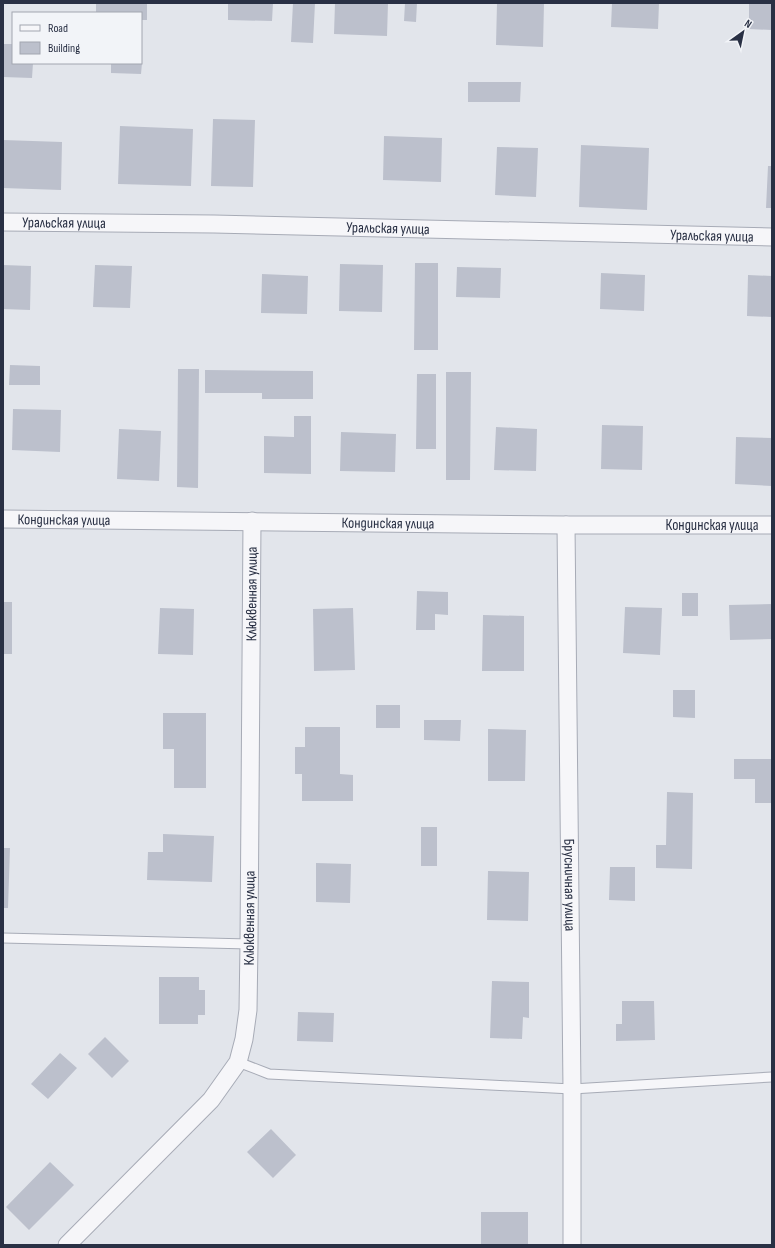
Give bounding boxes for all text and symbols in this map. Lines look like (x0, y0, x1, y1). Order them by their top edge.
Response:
legend (12, 12, 142, 64)
north arrow (723, 12, 763, 52)
text: N (742, 17, 754, 31)
text: Road (48, 21, 68, 36)
text: Building (48, 41, 80, 56)
street label: Уральская улица (22, 213, 106, 233)
street label: Уральская улица (346, 218, 430, 239)
street label: Уральская улица (670, 226, 754, 247)
street label: Кондинская улица (17, 510, 111, 530)
street label: Кондинская улица (341, 514, 435, 534)
street label: Кондинская улица (666, 516, 759, 535)
street label: Клюквенная улица (242, 546, 262, 641)
street label: Брусничная улица (559, 839, 579, 932)
street label: Клюквенная улица (240, 870, 260, 965)

